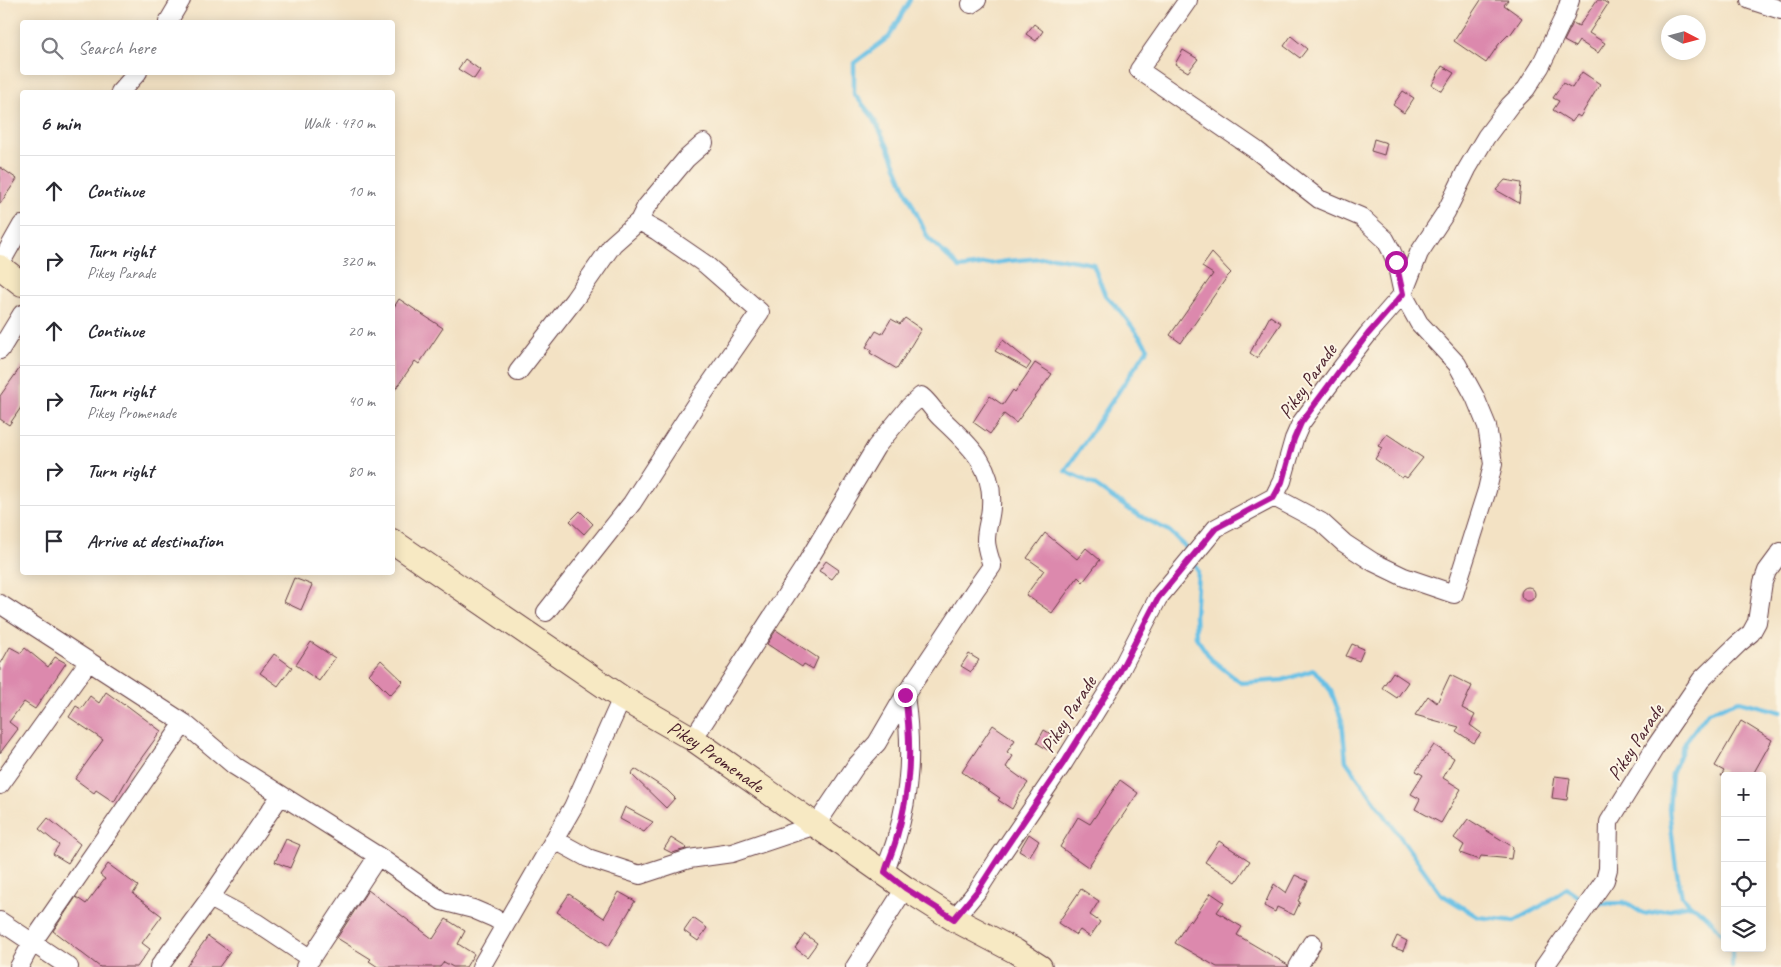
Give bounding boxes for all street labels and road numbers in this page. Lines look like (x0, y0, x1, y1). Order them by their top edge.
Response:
street label: Pikey Parade (1273, 338, 1343, 424)
street label: Pikey Parade (1035, 670, 1103, 757)
street label: Pikey Parade (1602, 698, 1670, 785)
street label: Pikey Promenade (663, 715, 770, 799)

